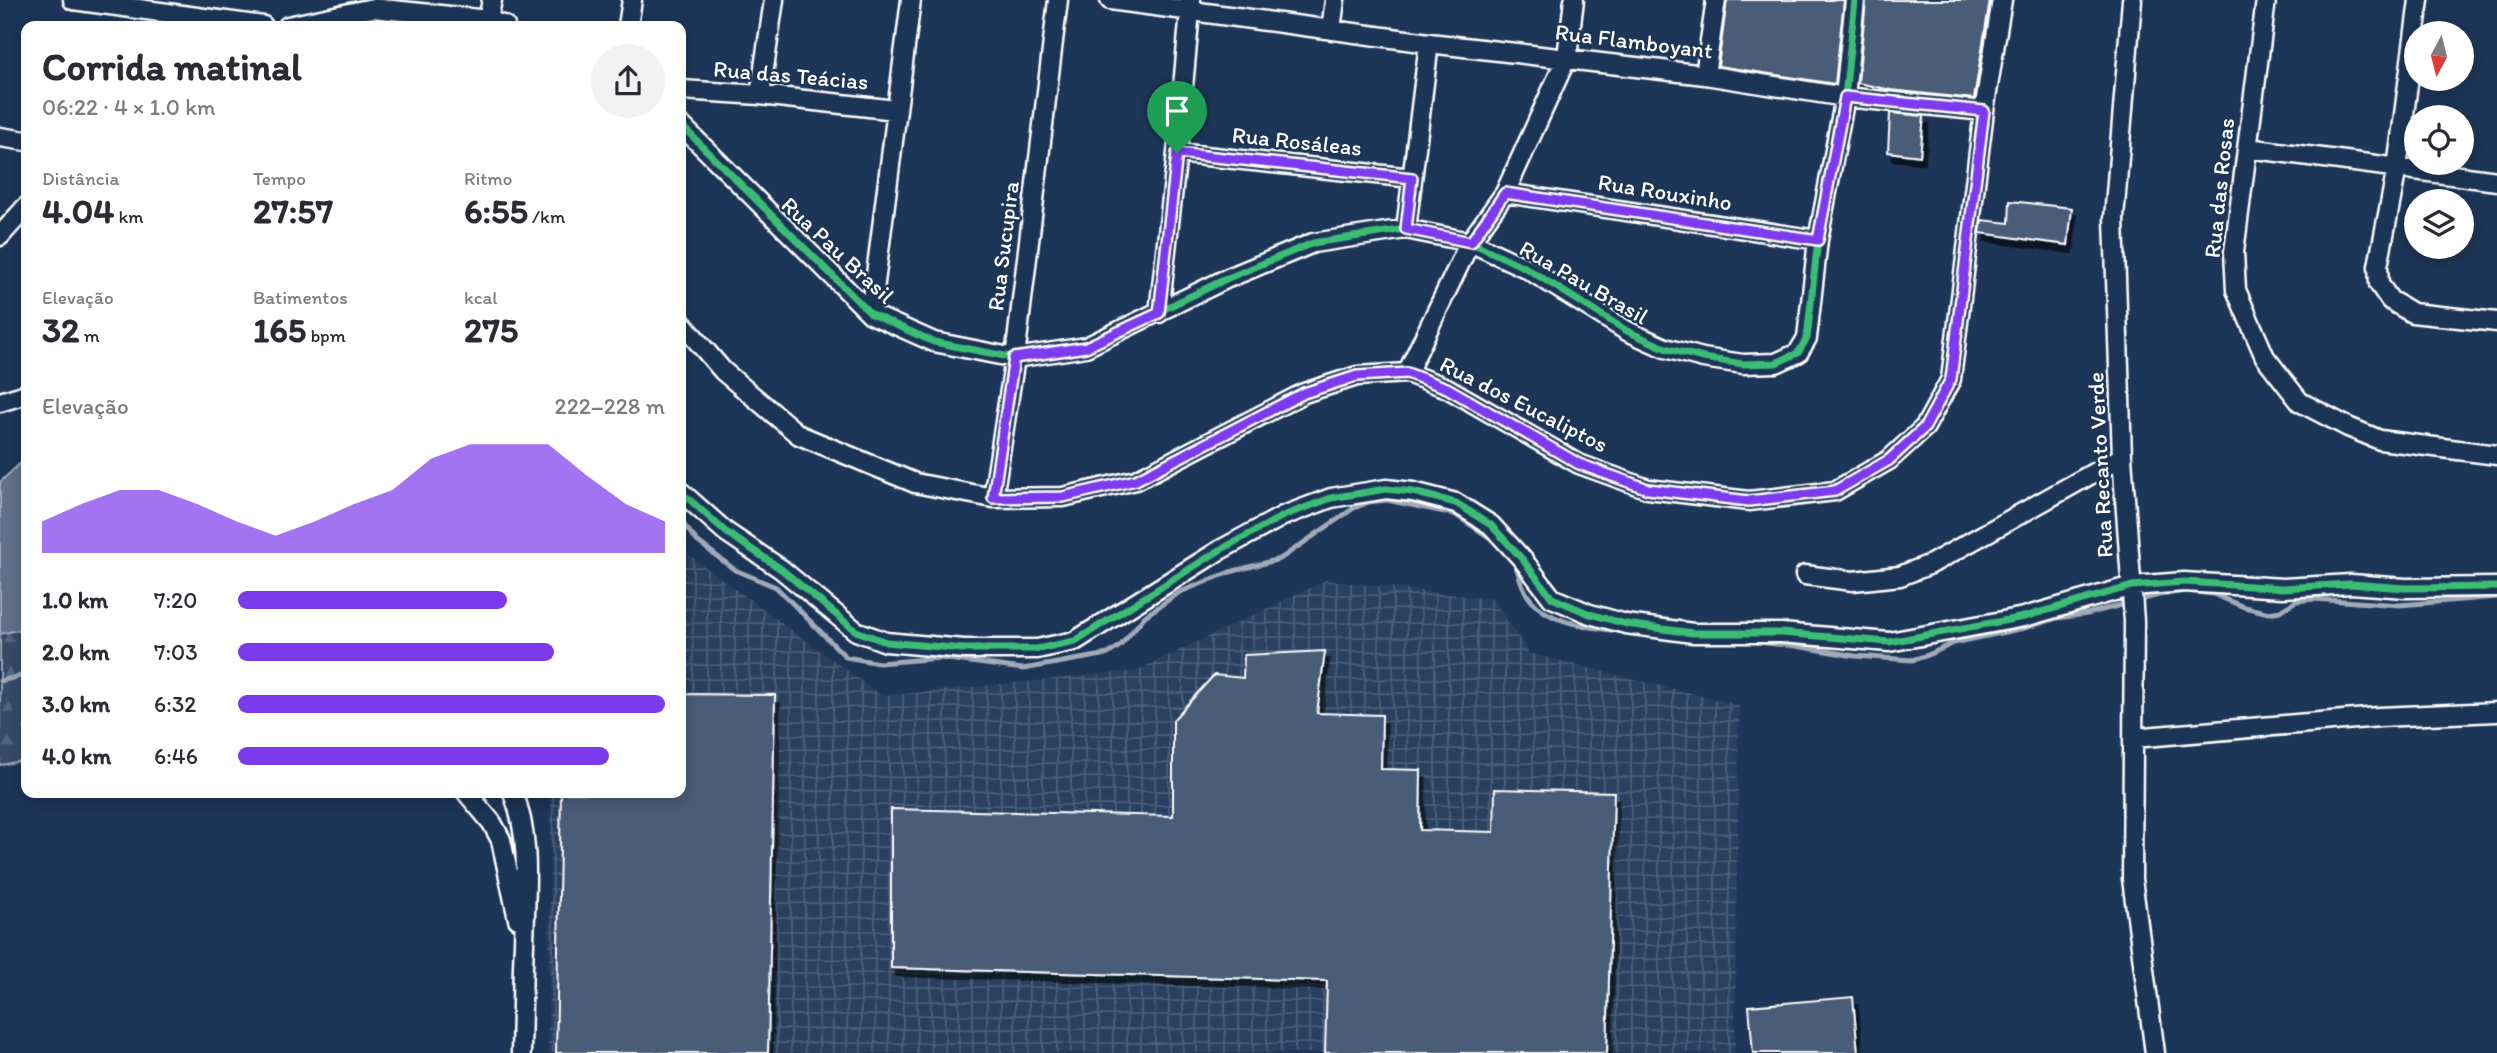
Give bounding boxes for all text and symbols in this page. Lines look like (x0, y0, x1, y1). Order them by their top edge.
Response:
street label: Rua Flamboyant (1553, 17, 1715, 65)
north arrow (2404, 21, 2474, 91)
map controls (2404, 21, 2474, 259)
text: Corrida matinal (42, 44, 302, 90)
button: share (591, 44, 665, 118)
street label: Rua das Teácias (712, 54, 870, 96)
pin (1147, 81, 1207, 153)
icon: arrive (1158, 92, 1196, 130)
text: 06:22 · 4 × 1.0 km (42, 93, 216, 121)
button: locate (2404, 105, 2474, 175)
street label: Rua das Rosas (2198, 117, 2240, 259)
street label: Rua Rosáleas (1231, 120, 1363, 162)
text: Distância (42, 167, 119, 190)
text: Tempo (253, 167, 306, 190)
text: Ritmo (464, 167, 512, 190)
street label: Rua Rouxinho (1596, 168, 1734, 216)
street label: Rua Sucupira (981, 179, 1025, 313)
button: layers (2404, 189, 2474, 259)
text: 4.04 (42, 190, 114, 232)
text: 27:57 (253, 190, 333, 232)
text: 6:55 (464, 190, 528, 232)
street label: Rua Pau Brasil (776, 191, 901, 310)
text: km (114, 205, 144, 228)
text: /km (528, 205, 565, 228)
street label: Rua Pau Brasil (1515, 234, 1654, 330)
text: Elevação (42, 286, 114, 309)
text: Batimentos (253, 286, 348, 309)
text: kcal (464, 286, 498, 309)
text: 32 (42, 309, 80, 351)
text: 165 (253, 309, 306, 351)
text: 275 (464, 309, 518, 351)
text: m (80, 324, 100, 347)
text: bpm (306, 324, 346, 347)
street label: Rua dos Eucaliptos (1435, 350, 1613, 458)
street label: Rua Recanto Verde (2081, 371, 2119, 559)
text: Elevação (42, 392, 129, 420)
text: 222–228 m (555, 392, 665, 420)
text: 1.0 km (42, 586, 108, 614)
text: 7:20 (154, 586, 197, 614)
text: 2.0 km (42, 638, 110, 666)
text: 7:03 (154, 638, 198, 666)
text: 3.0 km (42, 690, 110, 718)
text: 6:32 (154, 690, 196, 718)
text: 4.0 km (42, 742, 111, 770)
text: 6:46 (154, 742, 198, 770)

